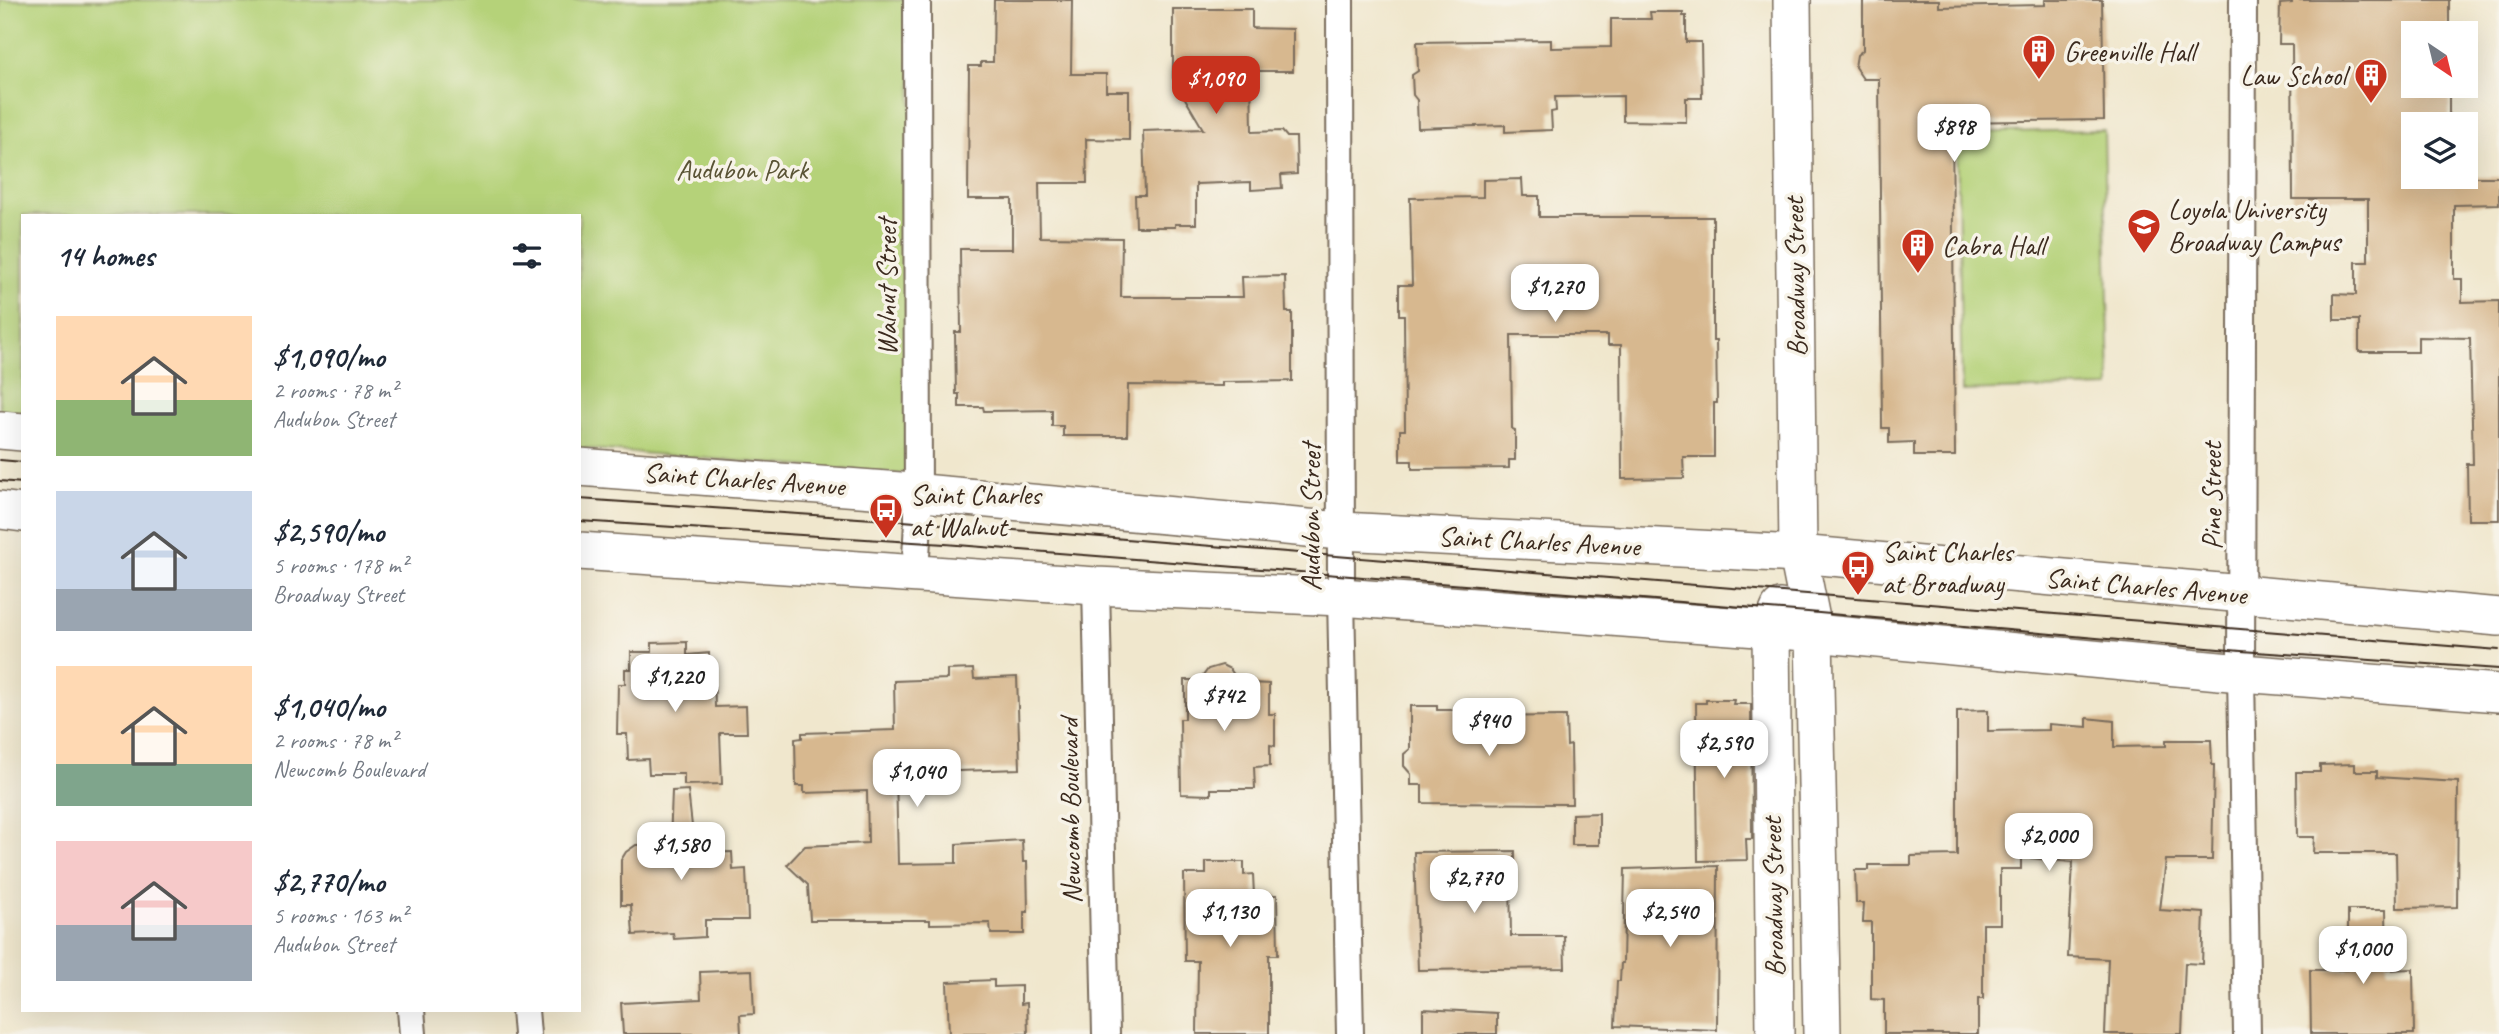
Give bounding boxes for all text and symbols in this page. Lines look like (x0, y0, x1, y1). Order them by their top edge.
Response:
north arrow (2401, 21, 2478, 98)
map controls (2401, 21, 2478, 189)
building icon: Greenville Hall (2020, 32, 2058, 81)
place label: Greenville Hall (2064, 34, 2200, 69)
building icon: Law School (2352, 56, 2390, 105)
pin: $1,090 (1159, 57, 1273, 116)
place label: Law School (2240, 58, 2351, 93)
text: $1,090 (1188, 64, 1244, 93)
pin: $898 (1913, 104, 1995, 164)
text: $898 (1933, 112, 1975, 141)
button: layers (2401, 112, 2478, 189)
park label: Audubon Park (676, 152, 809, 187)
place label: Loyola University Broadway Campus (2168, 192, 2343, 259)
street label: Broadway Street (1776, 194, 1814, 357)
school or university icon: Loyola University Broadway Campus (2125, 206, 2163, 255)
street label: Walnut Street (869, 215, 904, 356)
building icon: Cabra Hall (1899, 226, 1937, 275)
place label: Cabra Hall (1942, 228, 2050, 263)
text: 14 homes (56, 237, 154, 275)
icon: filters (508, 237, 546, 275)
pin: $1,270 (1498, 264, 1612, 324)
text: $1,270 (1527, 272, 1583, 301)
text: $1,090/mo (273, 338, 385, 376)
icon: home (112, 344, 196, 428)
text: 2 rooms · 78 m² (273, 376, 397, 405)
text: Audubon Street (273, 405, 395, 434)
street label: Audubon Street (1293, 439, 1328, 591)
street label: Pine Street (2194, 440, 2229, 550)
street label: Saint Charles Avenue (642, 455, 848, 504)
place label: Saint Charles at Walnut (910, 477, 1043, 544)
bus stop icon: Saint Charles at Walnut (867, 491, 905, 540)
text: $2,590/mo (273, 513, 384, 551)
street label: Saint Charles Avenue (1437, 518, 1643, 564)
icon: home (112, 519, 196, 603)
place label: Saint Charles at Broadway (1882, 534, 2015, 601)
bus stop icon: Saint Charles at Broadway (1839, 548, 1877, 597)
text: 5 rooms · 178 m² (273, 551, 408, 580)
street label: Saint Charles Avenue (2044, 560, 2250, 612)
text: Broadway Street (273, 580, 404, 609)
pin: $1,220 (618, 654, 732, 714)
text: $1,220 (647, 662, 703, 691)
pin: $742 (1183, 674, 1265, 733)
text: $742 (1203, 681, 1245, 710)
text: $1,040/mo (273, 688, 385, 726)
icon: home (112, 694, 196, 778)
pin: $940 (1448, 698, 1530, 758)
text: $940 (1468, 706, 1510, 735)
street label: Newcomb Boulevard (1051, 714, 1089, 904)
pin: $2,590 (1667, 720, 1781, 780)
text: 2 rooms · 78 m² (273, 726, 397, 755)
text: $2,590 (1696, 728, 1752, 757)
pin: $1,040 (860, 750, 974, 809)
text: Newcomb Boulevard (273, 755, 425, 784)
text: $1,040 (889, 757, 945, 786)
street label: Broadway Street (1754, 814, 1792, 977)
pin: $2,000 (1992, 814, 2106, 873)
text: $2,000 (2021, 821, 2077, 850)
pin: $1,580 (624, 822, 738, 882)
text: $1,580 (653, 830, 709, 859)
pin: $2,770 (1417, 856, 1531, 915)
text: $2,770/mo (273, 863, 385, 901)
text: $2,770 (1446, 863, 1502, 892)
icon: home (112, 869, 196, 953)
pin: $1,130 (1173, 890, 1287, 949)
pin: $2,540 (1613, 890, 1727, 949)
text: $1,130 (1202, 897, 1258, 926)
text: $2,540 (1642, 897, 1698, 926)
text: 5 rooms · 163 m² (273, 901, 408, 930)
pin: $1,000 (2306, 926, 2420, 986)
text: Audubon Street (273, 930, 395, 959)
text: $1,000 (2335, 934, 2391, 963)

